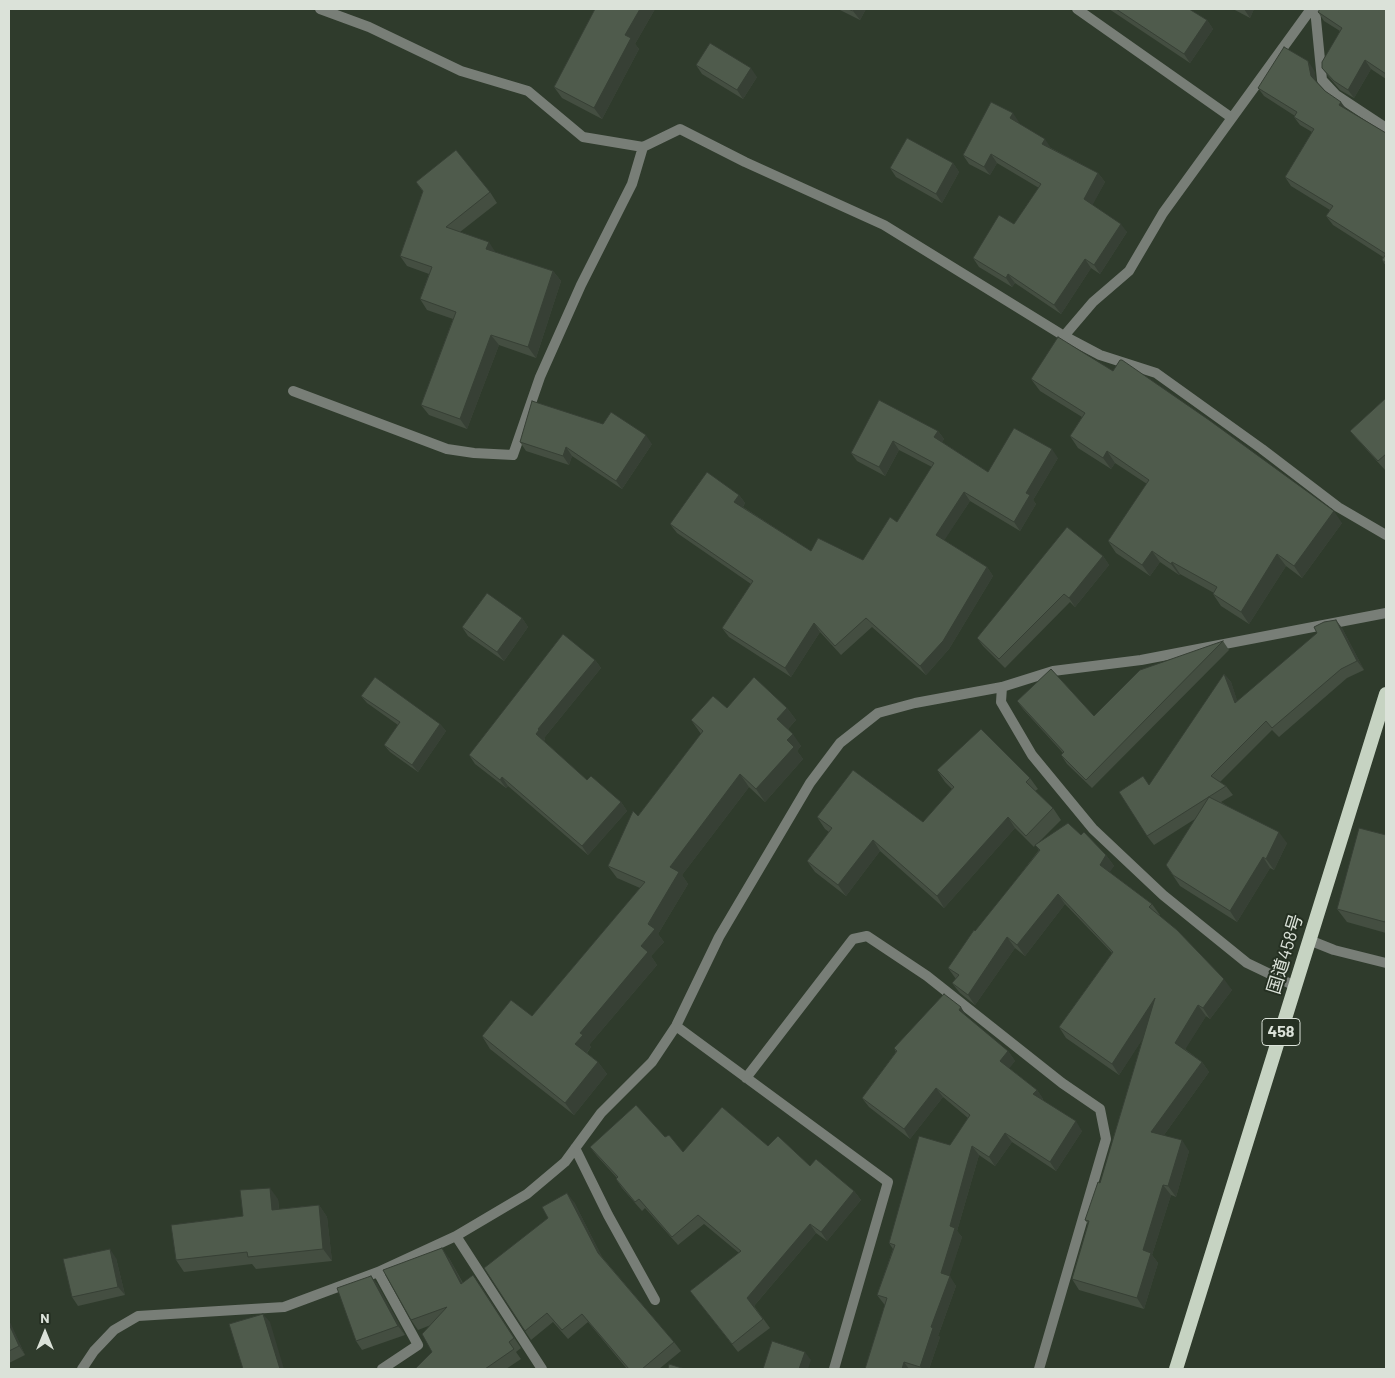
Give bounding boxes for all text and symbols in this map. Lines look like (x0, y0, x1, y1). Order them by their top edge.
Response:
street label: 国道458号 (1263, 911, 1307, 997)
road number: 458 (1262, 1019, 1300, 1046)
north arrow (20, 1308, 70, 1358)
text: N (40, 1309, 50, 1326)

